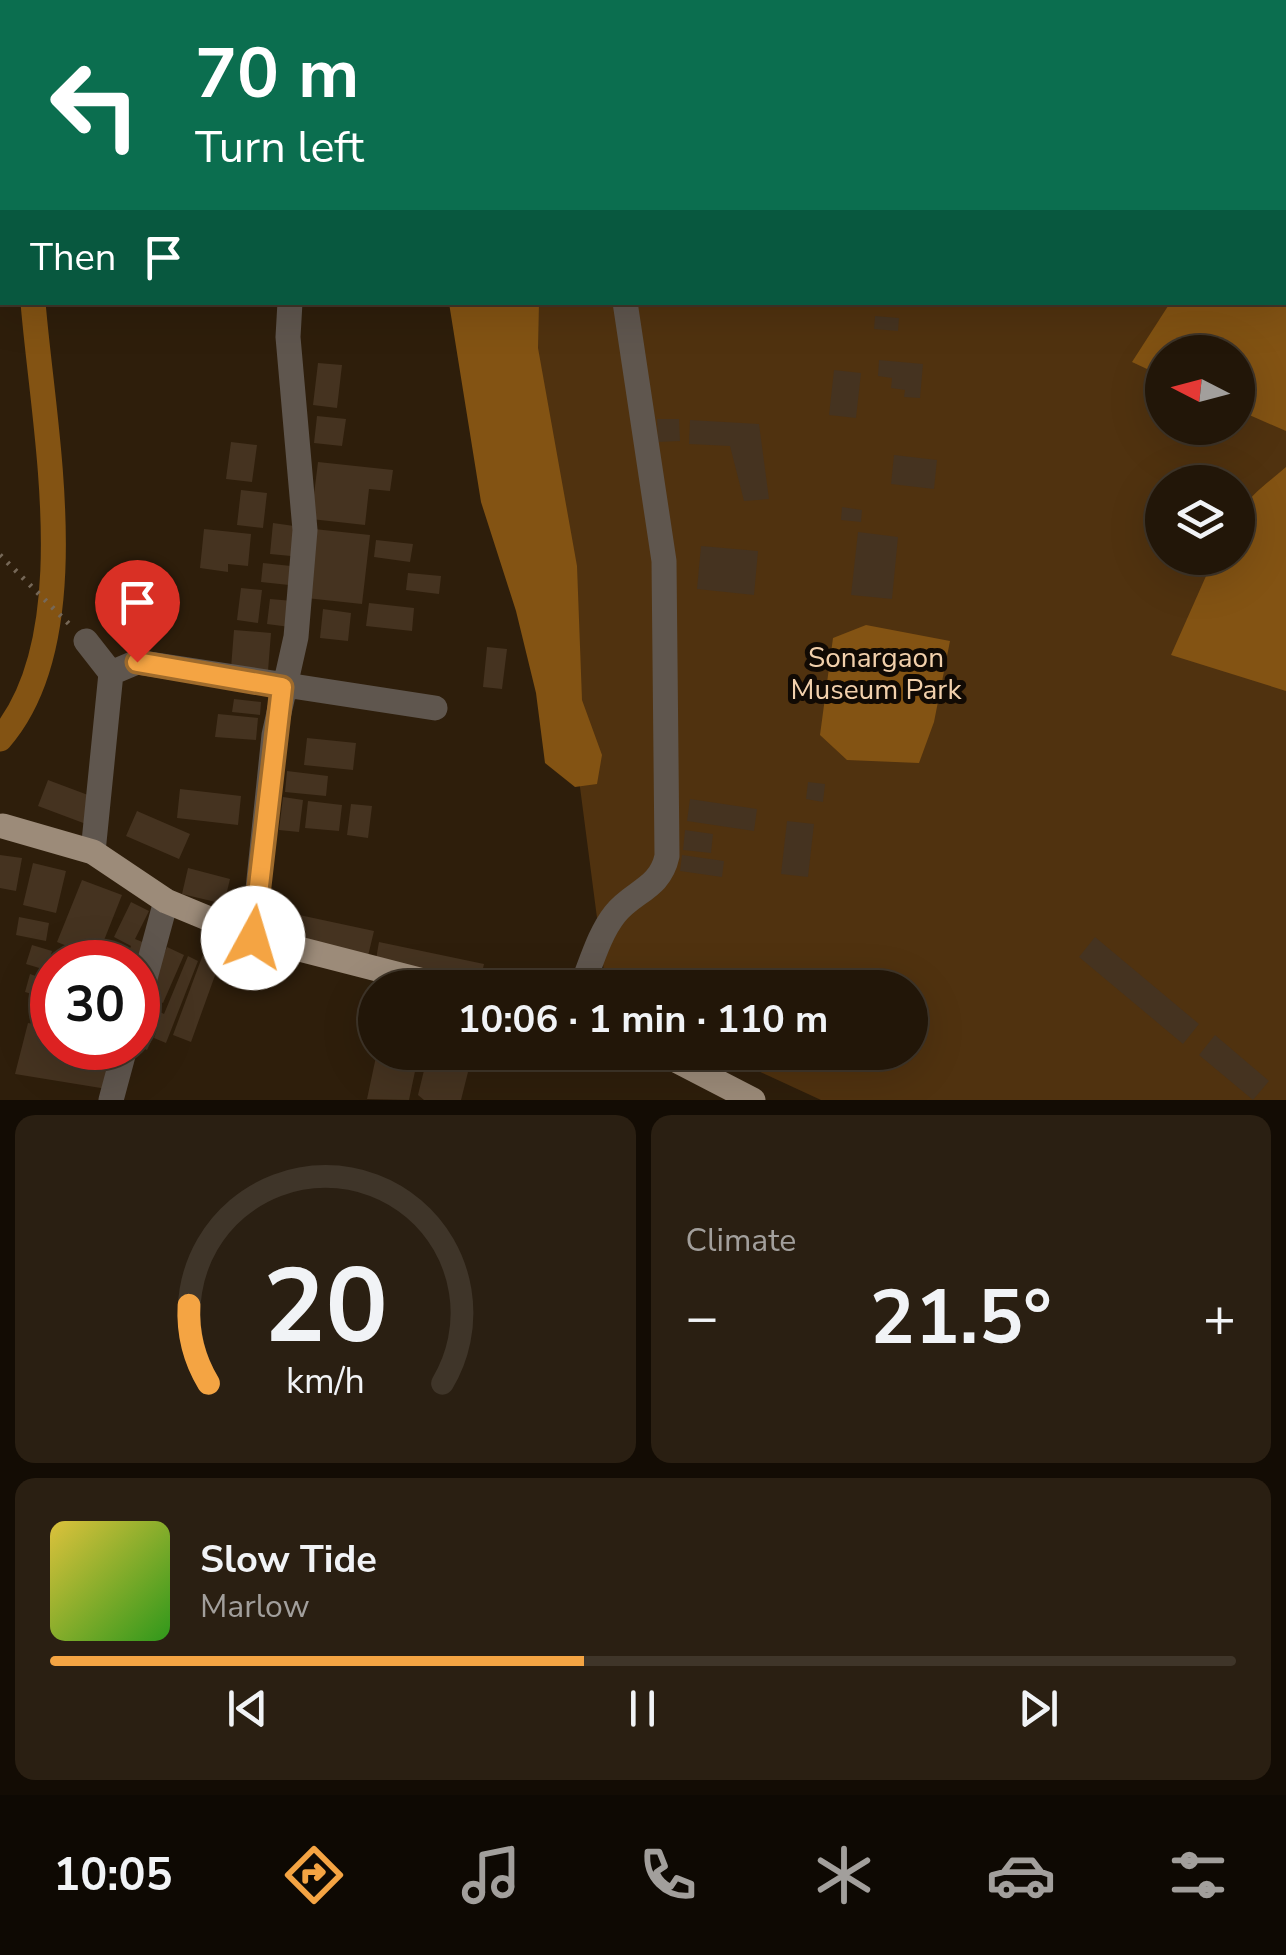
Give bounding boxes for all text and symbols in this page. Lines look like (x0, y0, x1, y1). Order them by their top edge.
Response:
text: 70 m (195, 26, 359, 122)
icon: left (30, 40, 160, 170)
text: Turn left (195, 117, 364, 178)
icon: arrive (136, 230, 191, 285)
text: Then (30, 232, 116, 283)
north arrow (1145, 335, 1255, 445)
map controls (1145, 335, 1255, 575)
button: layers (1145, 465, 1255, 575)
pin (95, 560, 180, 663)
icon: arrive (110, 575, 165, 630)
park label: Sonargaon Museum Park (791, 639, 962, 709)
position arrow (201, 886, 305, 990)
speed limit sign: 30 (30, 940, 160, 1070)
text: 10:06 · 1 min · 110 m (458, 994, 828, 1045)
text: Climate (686, 1219, 796, 1262)
text: 20 (263, 1236, 388, 1378)
text: 21.5° (870, 1267, 1052, 1369)
text: − (686, 1280, 719, 1355)
text: + (1203, 1280, 1236, 1355)
text: km/h (286, 1357, 365, 1406)
text: Slow Tide (200, 1534, 377, 1585)
text: Marlow (200, 1585, 310, 1628)
icon: previous (220, 1681, 275, 1736)
icon: pause (615, 1681, 670, 1736)
icon: next (1011, 1681, 1066, 1736)
icon: directions (279, 1840, 349, 1910)
icon: music (456, 1840, 526, 1910)
icon: phone (633, 1840, 703, 1910)
icon: climate (809, 1840, 879, 1910)
icon: car (986, 1840, 1056, 1910)
icon: filters (1163, 1840, 1233, 1910)
text: 10:05 (53, 1845, 173, 1906)

